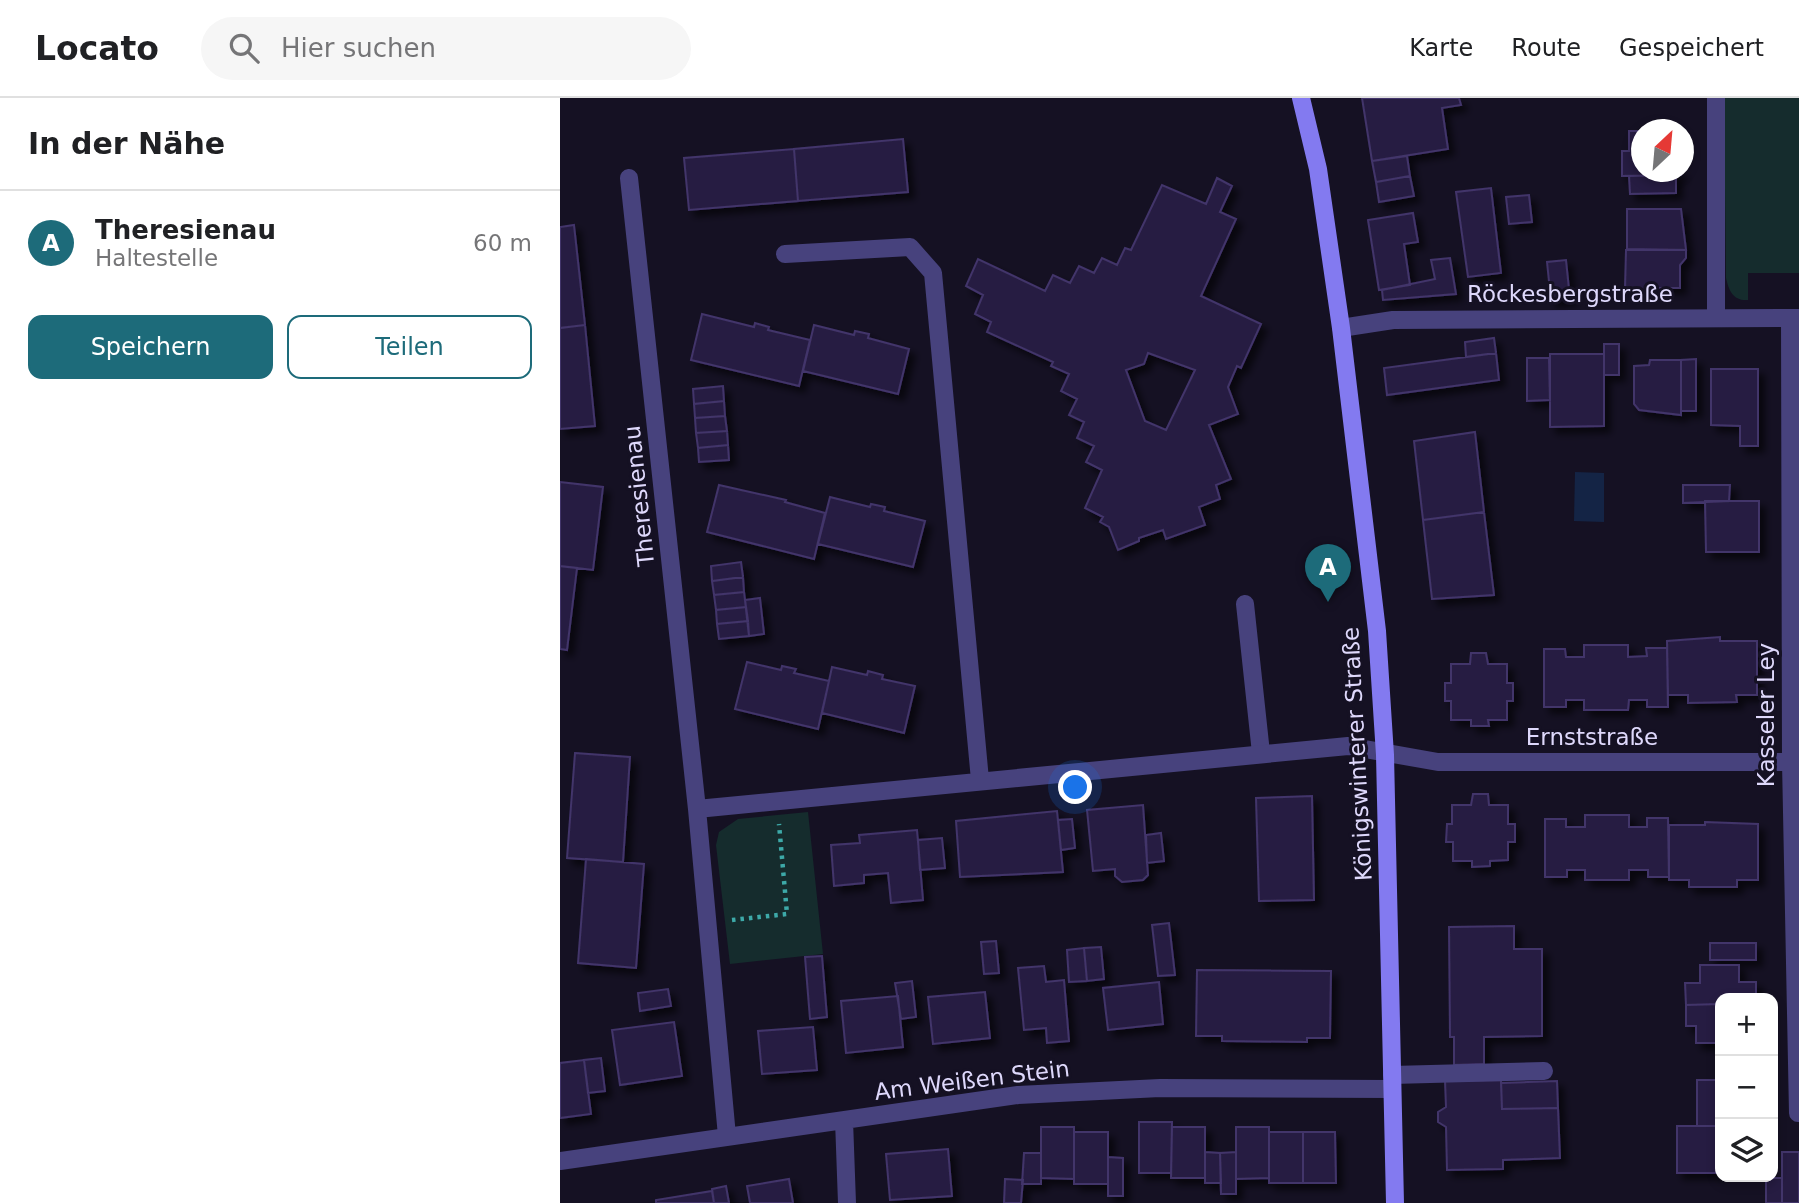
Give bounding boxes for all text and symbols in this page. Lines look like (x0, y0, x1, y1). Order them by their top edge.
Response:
search box (201, 17, 691, 80)
text: Locato (35, 29, 159, 68)
icon: search (225, 29, 263, 67)
text: Hier suchen (281, 33, 436, 63)
text: Karte (1409, 34, 1473, 62)
text: Route (1511, 34, 1581, 62)
text: Gespeichert (1619, 34, 1764, 62)
north arrow (1631, 119, 1694, 182)
text: In der Nähe (28, 126, 225, 161)
text: Theresienau (95, 215, 276, 245)
text: A (42, 230, 60, 256)
text: 60 m (473, 230, 532, 256)
text: Haltestelle (95, 245, 218, 271)
street label: Röckesbergstraße (1467, 281, 1673, 307)
button: Speichern (28, 315, 273, 379)
button: Teilen (287, 315, 532, 379)
street label: Theresienau (619, 424, 659, 569)
pin: A (1305, 544, 1351, 602)
street label: Königswinterer Straße (1337, 626, 1377, 882)
street label: Kasseler Ley (1753, 643, 1779, 787)
street label: Ernststraße (1526, 724, 1658, 750)
your location (1058, 770, 1092, 804)
map controls (1715, 993, 1778, 1182)
button: + (1715, 993, 1778, 1056)
street label: Am Weißen Stein (873, 1055, 1071, 1105)
button: − (1715, 1056, 1778, 1119)
button: layers (1715, 1119, 1778, 1182)

